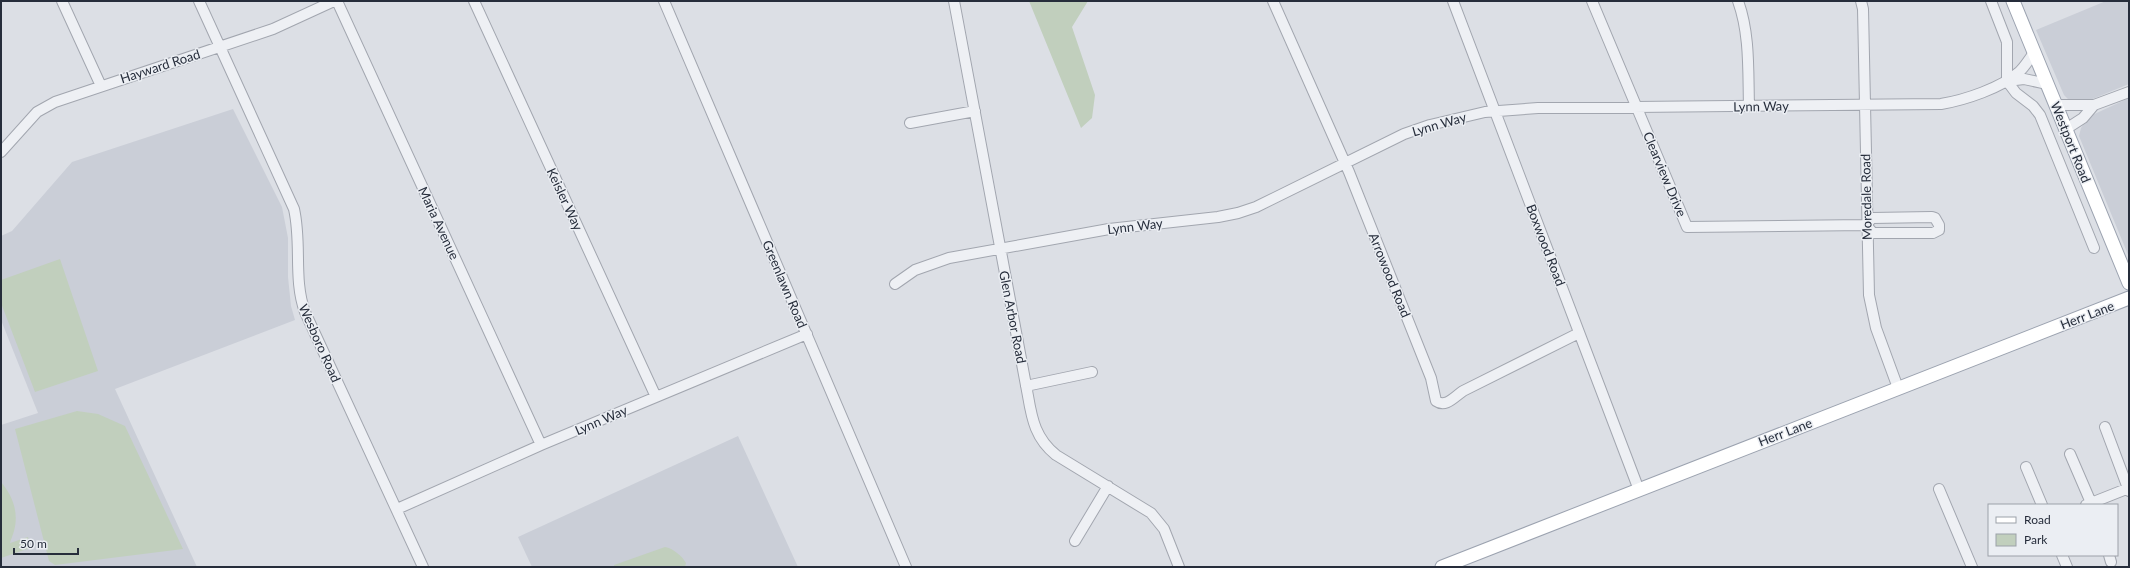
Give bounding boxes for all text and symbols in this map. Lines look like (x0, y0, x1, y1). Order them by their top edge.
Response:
street label: Hayward Road (118, 46, 202, 86)
street label: Lynn Way (1733, 98, 1789, 114)
street label: Westport Road (2047, 99, 2095, 185)
street label: Lynn Way (1410, 109, 1468, 139)
street label: Clearview Drive (1640, 129, 1690, 219)
street label: Moredale Road (1857, 154, 1875, 240)
street label: Keisler Way (544, 165, 587, 233)
street label: Maria Avenue (415, 184, 463, 262)
street label: Boxwood Road (1523, 202, 1569, 288)
street label: Lynn Way (1106, 215, 1164, 237)
street label: Arrowood Road (1366, 230, 1414, 320)
street label: Greenlawn Road (759, 238, 811, 330)
street label: Glen Arbor Road (996, 269, 1030, 365)
street label: Herr Lane (2058, 297, 2116, 333)
street label: Wesboro Road (296, 301, 344, 385)
street label: Lynn Way (572, 402, 630, 438)
street label: Herr Lane (1756, 414, 1814, 450)
legend (1988, 504, 2118, 556)
text: Road (2024, 512, 2051, 527)
scale bar (14, 530, 78, 556)
text: Park (2024, 532, 2048, 547)
text: 50 m (20, 536, 47, 551)

